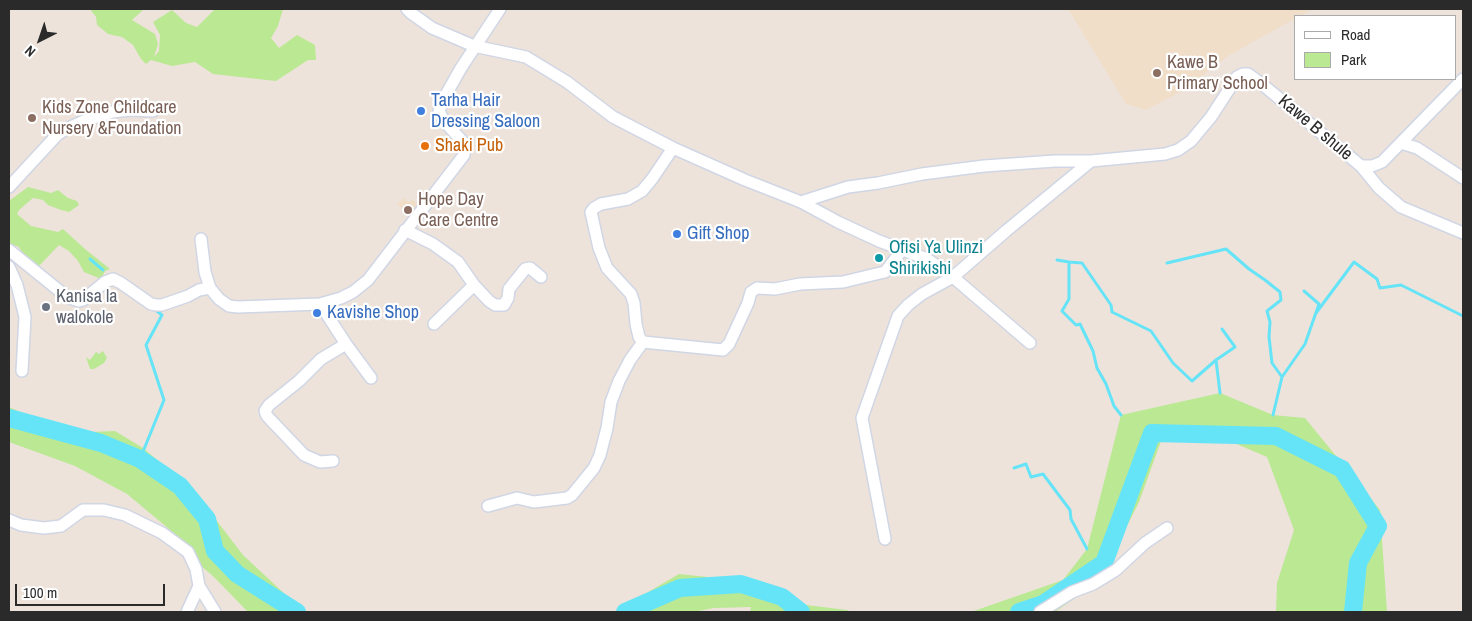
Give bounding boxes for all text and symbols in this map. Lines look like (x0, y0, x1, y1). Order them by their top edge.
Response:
north arrow (15, 15, 65, 65)
legend (1294, 15, 1457, 80)
text: Road (1341, 24, 1370, 45)
text: N (21, 42, 39, 61)
text: Park (1341, 49, 1366, 70)
place label: Kawe B Primary School (1167, 52, 1268, 94)
marker: Kawe B Primary School (1151, 67, 1163, 79)
place label: Tarha Hair Dressing Saloon (431, 90, 540, 132)
street label: Kawe B shule (1273, 91, 1357, 165)
place label: Kids Zone Childcare Nursery &Foundation (42, 97, 182, 140)
marker: Tarha Hair Dressing Saloon (415, 105, 427, 117)
marker: Kids Zone Childcare Nursery &Foundation (26, 112, 38, 124)
place label: Shaki Pub (435, 135, 503, 157)
marker: Shaki Pub (419, 140, 431, 152)
place label: Hope Day Care Centre (418, 189, 498, 232)
marker: Hope Day Care Centre (402, 204, 414, 216)
place label: Gift Shop (687, 223, 749, 245)
marker: Gift Shop (671, 228, 683, 240)
place label: Ofisi Ya Ulinzi Shirikishi (889, 237, 983, 280)
marker: Ofisi Ya Ulinzi Shirikishi (873, 252, 885, 264)
place label: Kanisa la walokole (56, 286, 118, 328)
marker: Kanisa la walokole (40, 301, 52, 313)
place label: Kavishe Shop (327, 302, 419, 324)
marker: Kavishe Shop (311, 307, 323, 319)
scale bar (18, 574, 168, 606)
text: 100 m (23, 582, 57, 603)

